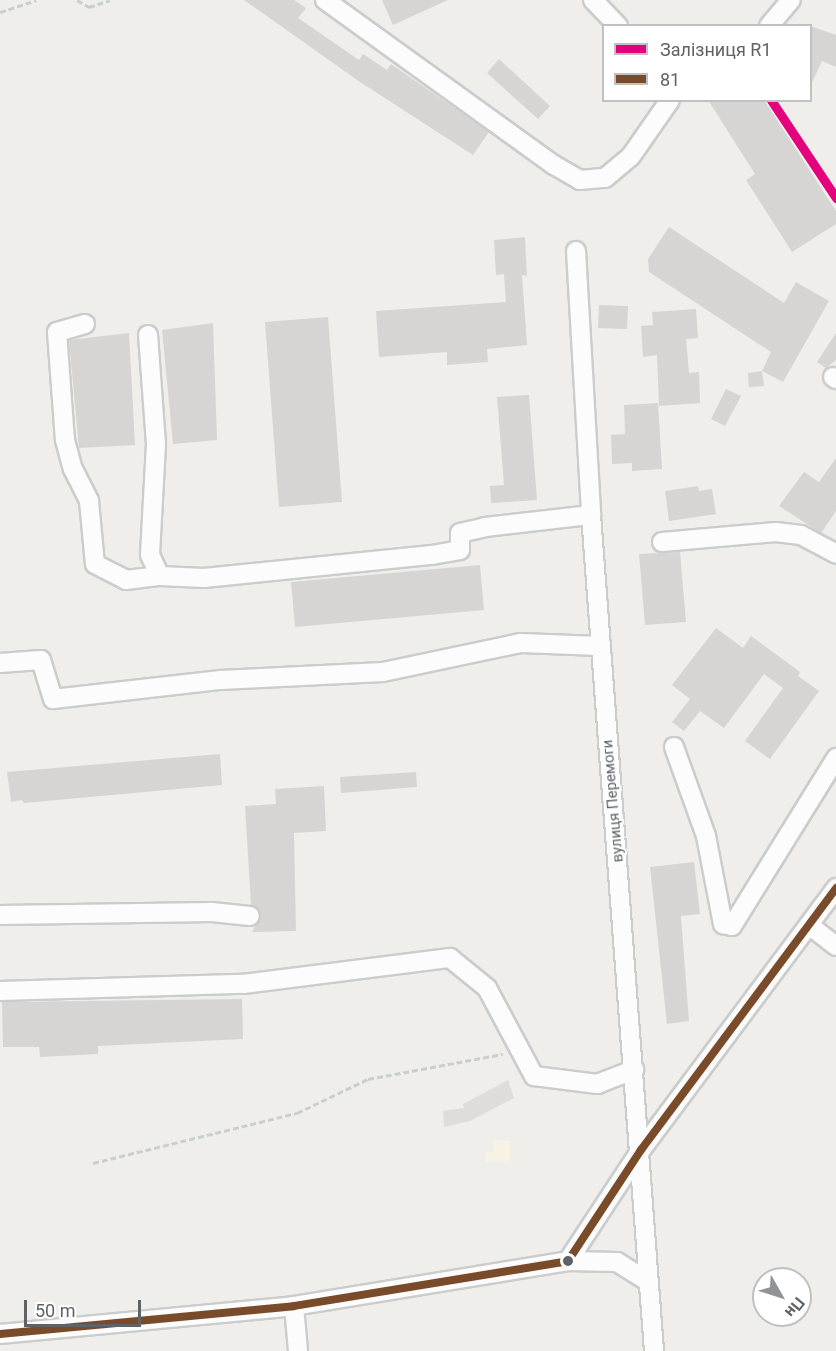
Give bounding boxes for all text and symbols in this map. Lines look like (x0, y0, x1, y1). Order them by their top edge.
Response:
legend (602, 24, 812, 102)
text: Залізниця R1 (660, 39, 772, 60)
text: 81 (660, 69, 680, 90)
street label: вулиця Перемоги (599, 739, 627, 863)
unlabelled marker (562, 1255, 574, 1267)
north arrow (752, 1267, 812, 1327)
scale bar (27, 1288, 144, 1326)
text: Пн (781, 1293, 809, 1321)
text: 50 m (35, 1300, 75, 1321)

